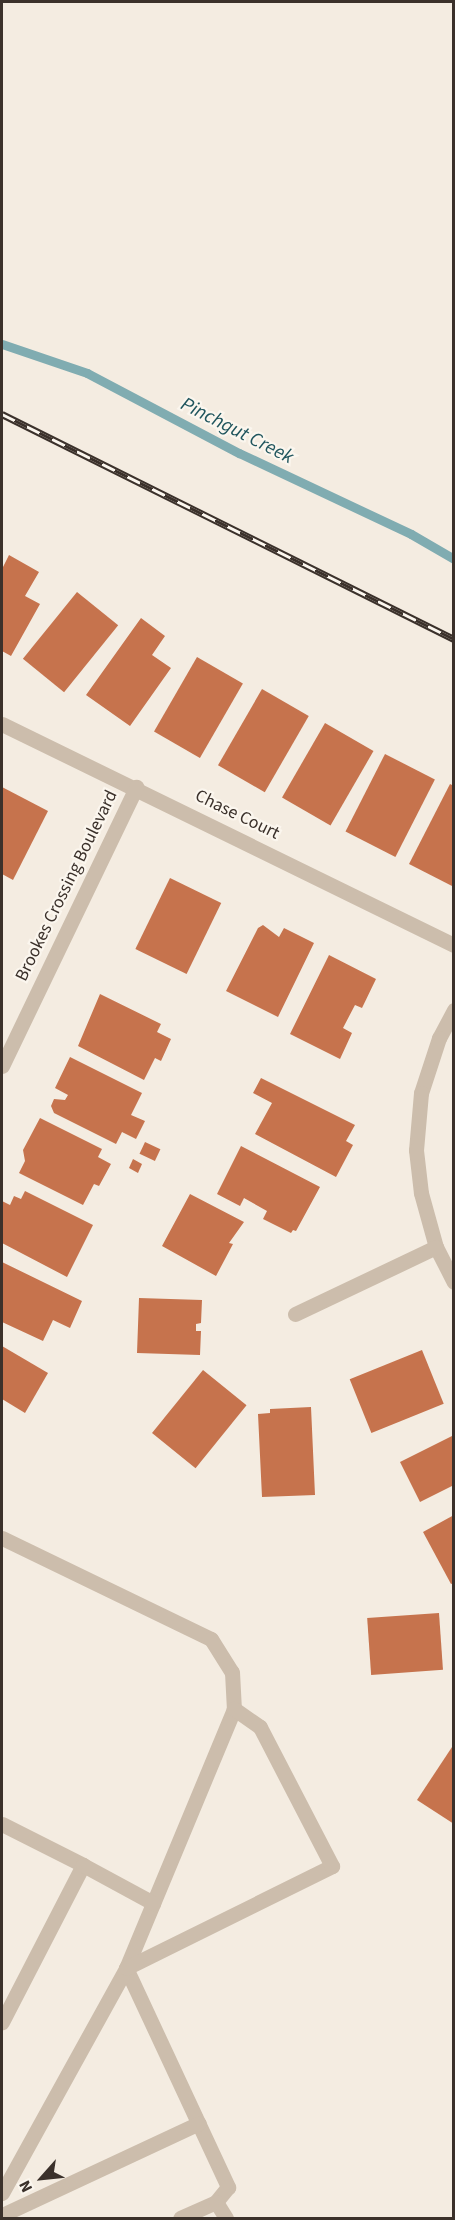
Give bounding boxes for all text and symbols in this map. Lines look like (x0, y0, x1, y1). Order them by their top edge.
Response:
water label: Pinchgut Creek (177, 392, 297, 470)
street label: Chase Court (191, 785, 283, 845)
street label: Brookes Crossing Boulevard (11, 787, 123, 985)
north arrow (12, 2148, 72, 2208)
text: N (14, 2176, 38, 2196)

